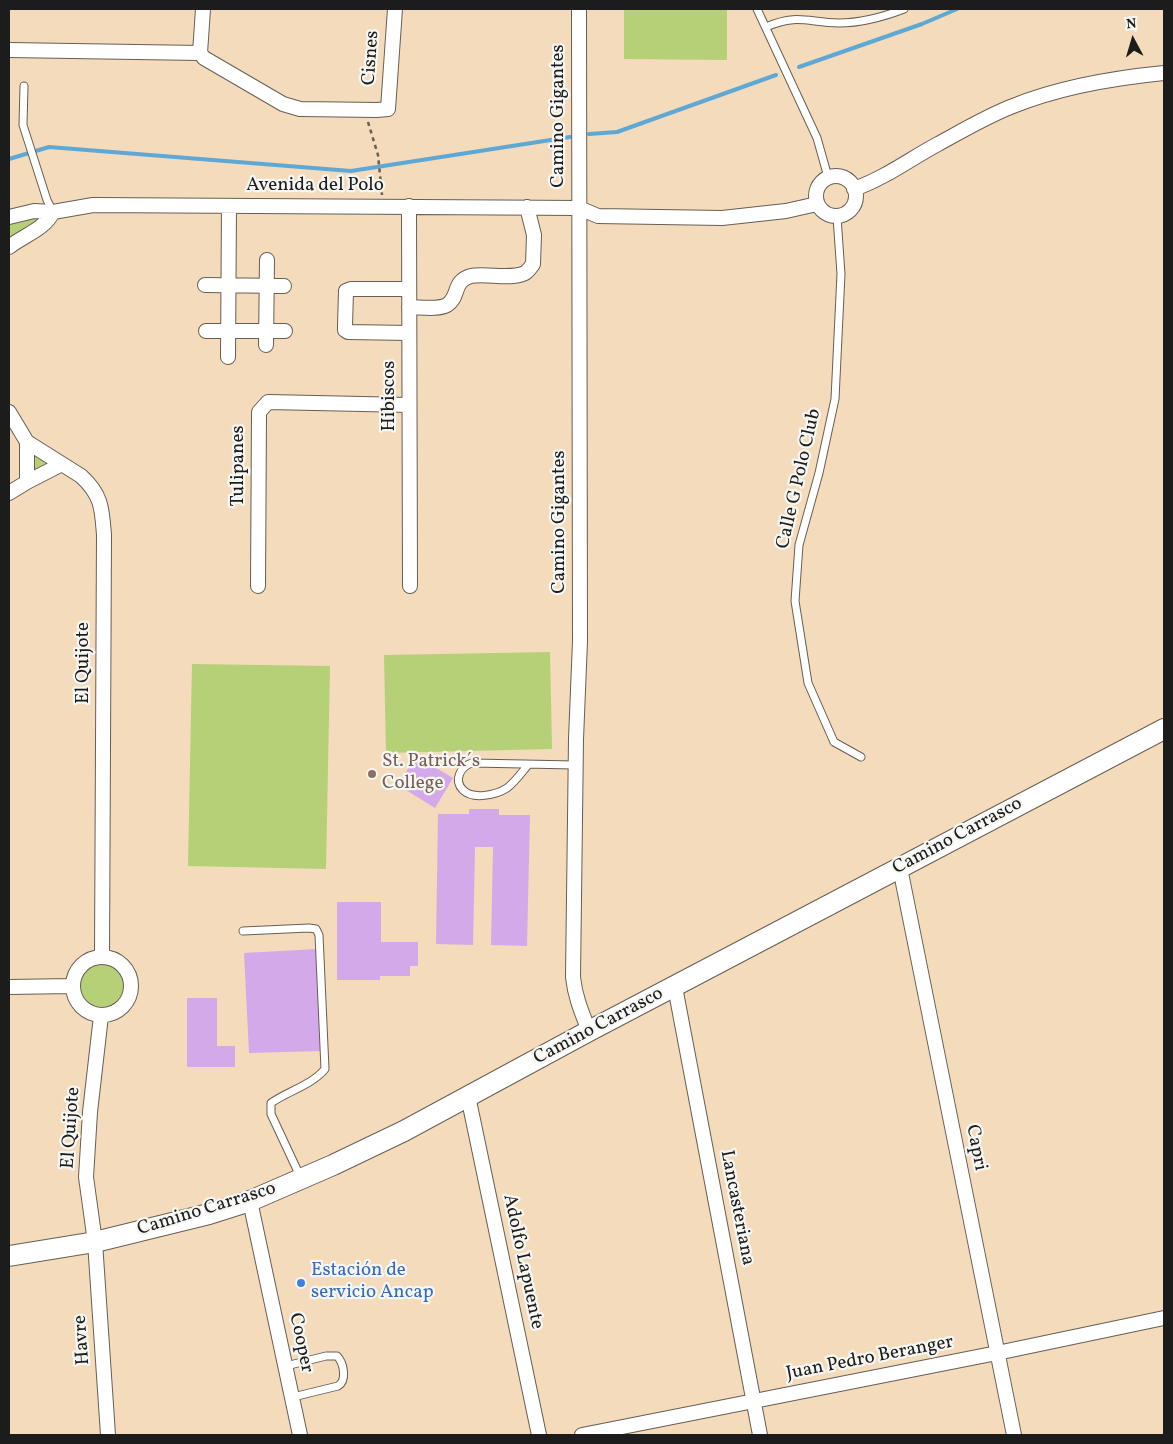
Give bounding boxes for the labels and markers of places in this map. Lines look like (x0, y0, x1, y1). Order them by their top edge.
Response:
place label: St. Patrick´s College (382, 752, 480, 796)
marker: St. Patrick´s College (366, 768, 378, 780)
place label: Estación de servicio Ancap (311, 1261, 434, 1305)
marker: Estación de servicio Ancap (295, 1277, 307, 1289)

